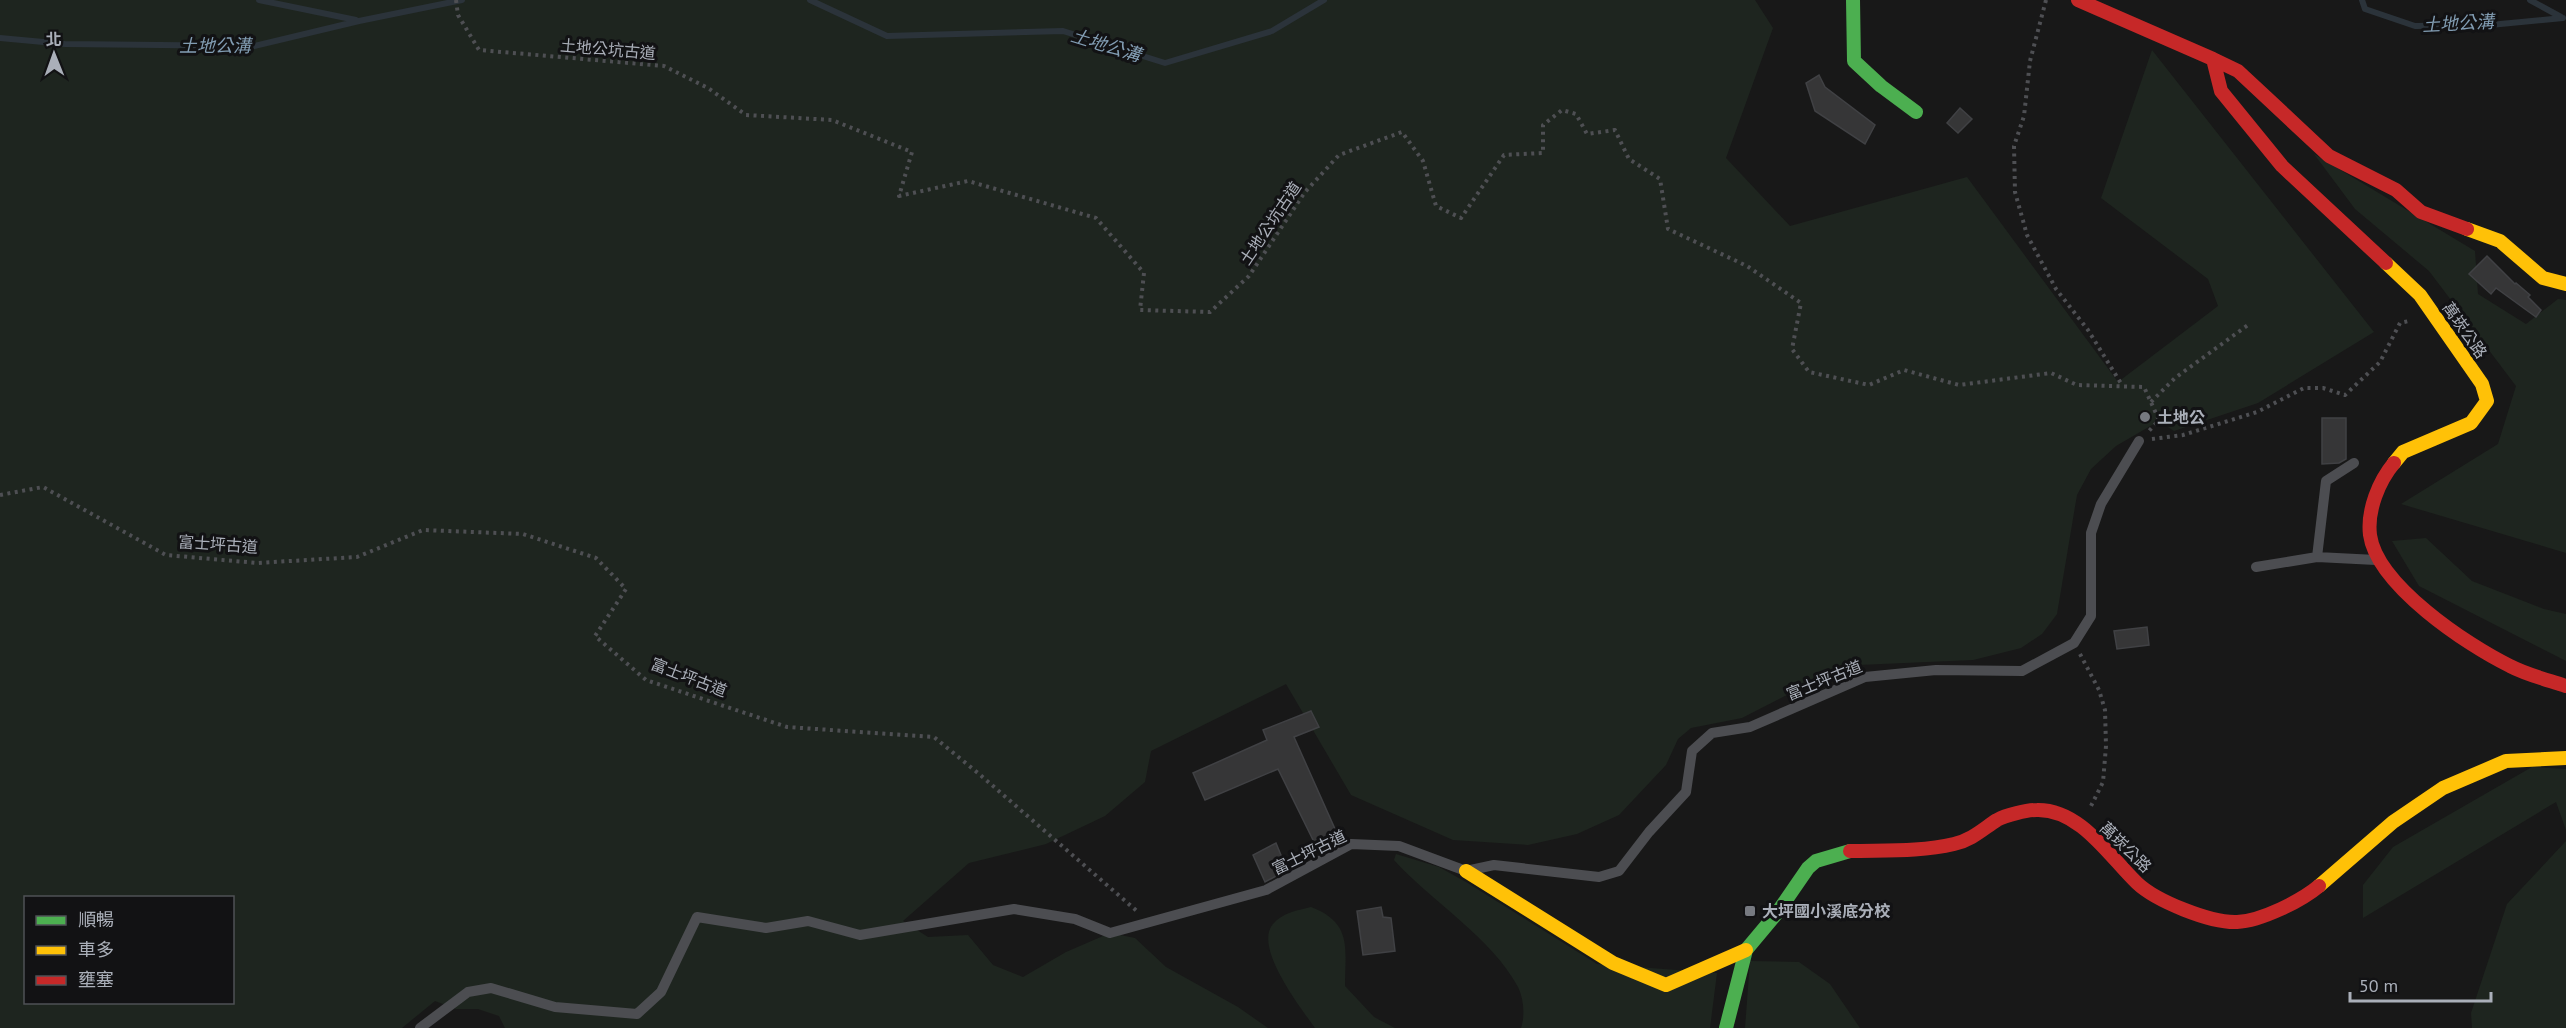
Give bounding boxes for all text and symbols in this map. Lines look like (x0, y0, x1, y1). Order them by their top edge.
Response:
water label: 土地公溝 (2421, 9, 2498, 36)
water label: 土地公溝 (1068, 23, 1147, 67)
north arrow (24, 24, 84, 84)
text: 北 (46, 29, 62, 49)
water label: 土地公溝 (179, 34, 254, 57)
street label: 土地公坑古道 (559, 35, 657, 63)
street label: 土地公坑古道 (1235, 178, 1305, 268)
street label: 萬崁公路 (2438, 298, 2492, 362)
place label: 土地公 (2157, 407, 2205, 427)
marker: 土地公 (2138, 410, 2152, 424)
street label: 富士坪古道 (177, 531, 259, 557)
street label: 富士坪古道 (648, 653, 730, 701)
street label: 富士坪古道 (1783, 656, 1865, 704)
street label: 萬崁公路 (2096, 818, 2156, 876)
street label: 富士坪古道 (1269, 825, 1349, 879)
legend (24, 896, 234, 1004)
place label: 大坪國小溪底分校 (1762, 901, 1891, 921)
marker: 大坪國小溪底分校 (1743, 904, 1757, 918)
text: 順暢 (78, 908, 114, 931)
text: 車多 (78, 938, 114, 961)
scale bar (2350, 965, 2491, 1003)
text: 壅塞 (78, 968, 114, 991)
text: 50 m (2359, 974, 2398, 997)

